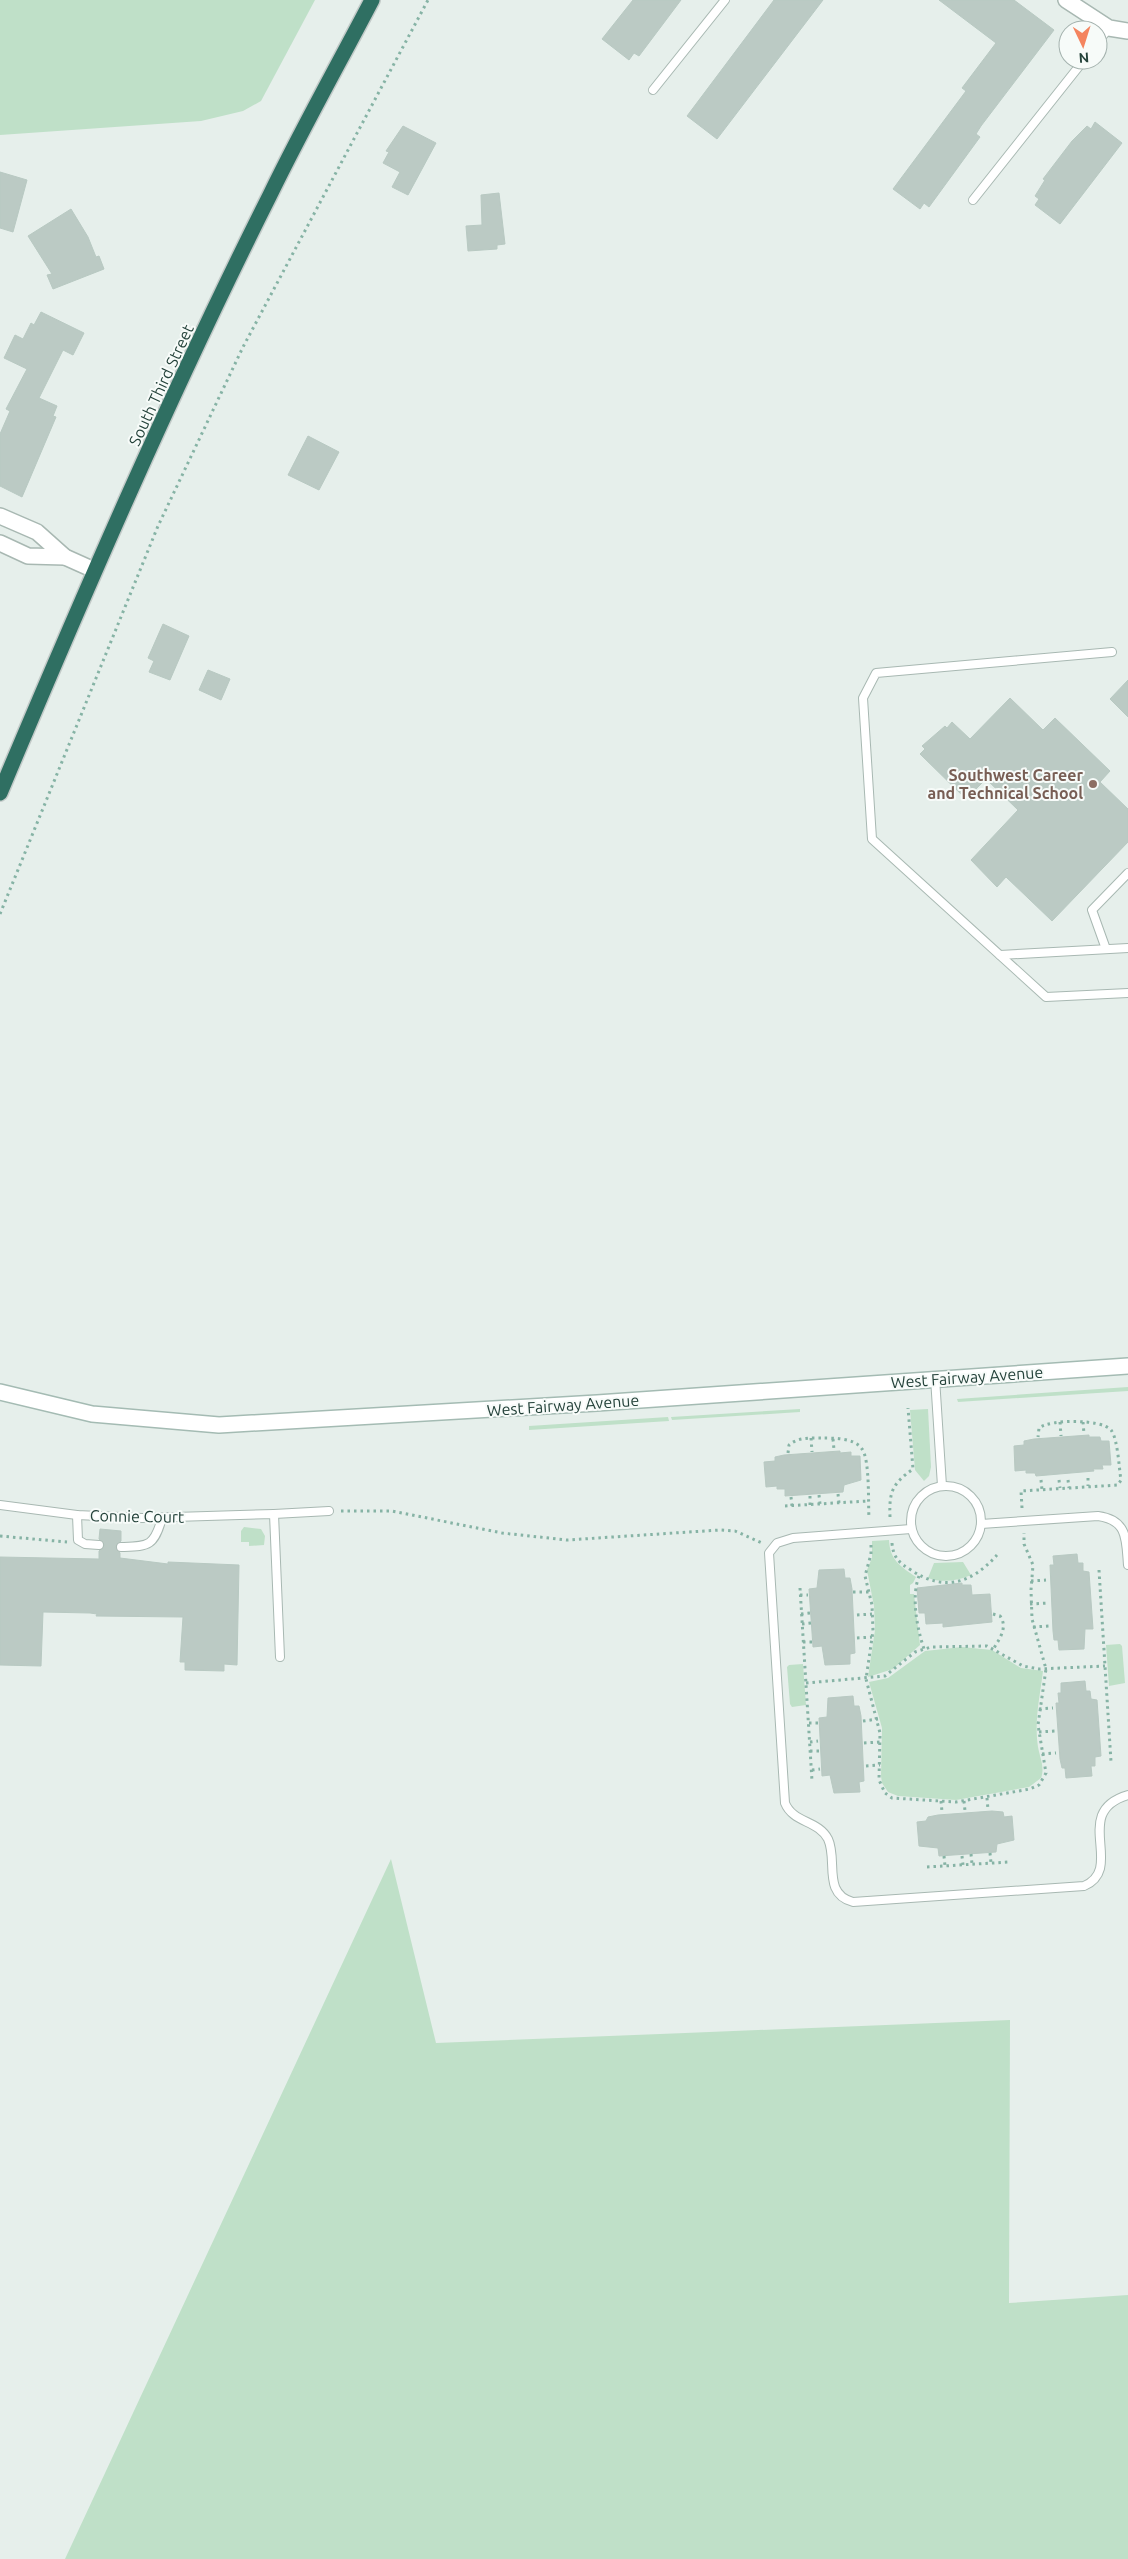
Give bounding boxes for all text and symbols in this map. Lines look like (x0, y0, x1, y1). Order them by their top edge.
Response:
north arrow (1058, 20, 1108, 70)
text: N (1078, 50, 1090, 66)
street label: South Third Street (125, 321, 197, 448)
place label: Southwest Career and Technical School (928, 766, 1083, 802)
marker: Southwest Career and Technical School (1087, 778, 1099, 790)
street label: West Fairway Avenue (890, 1363, 1044, 1391)
street label: West Fairway Avenue (486, 1391, 640, 1419)
street label: Connie Court (90, 1506, 185, 1526)

